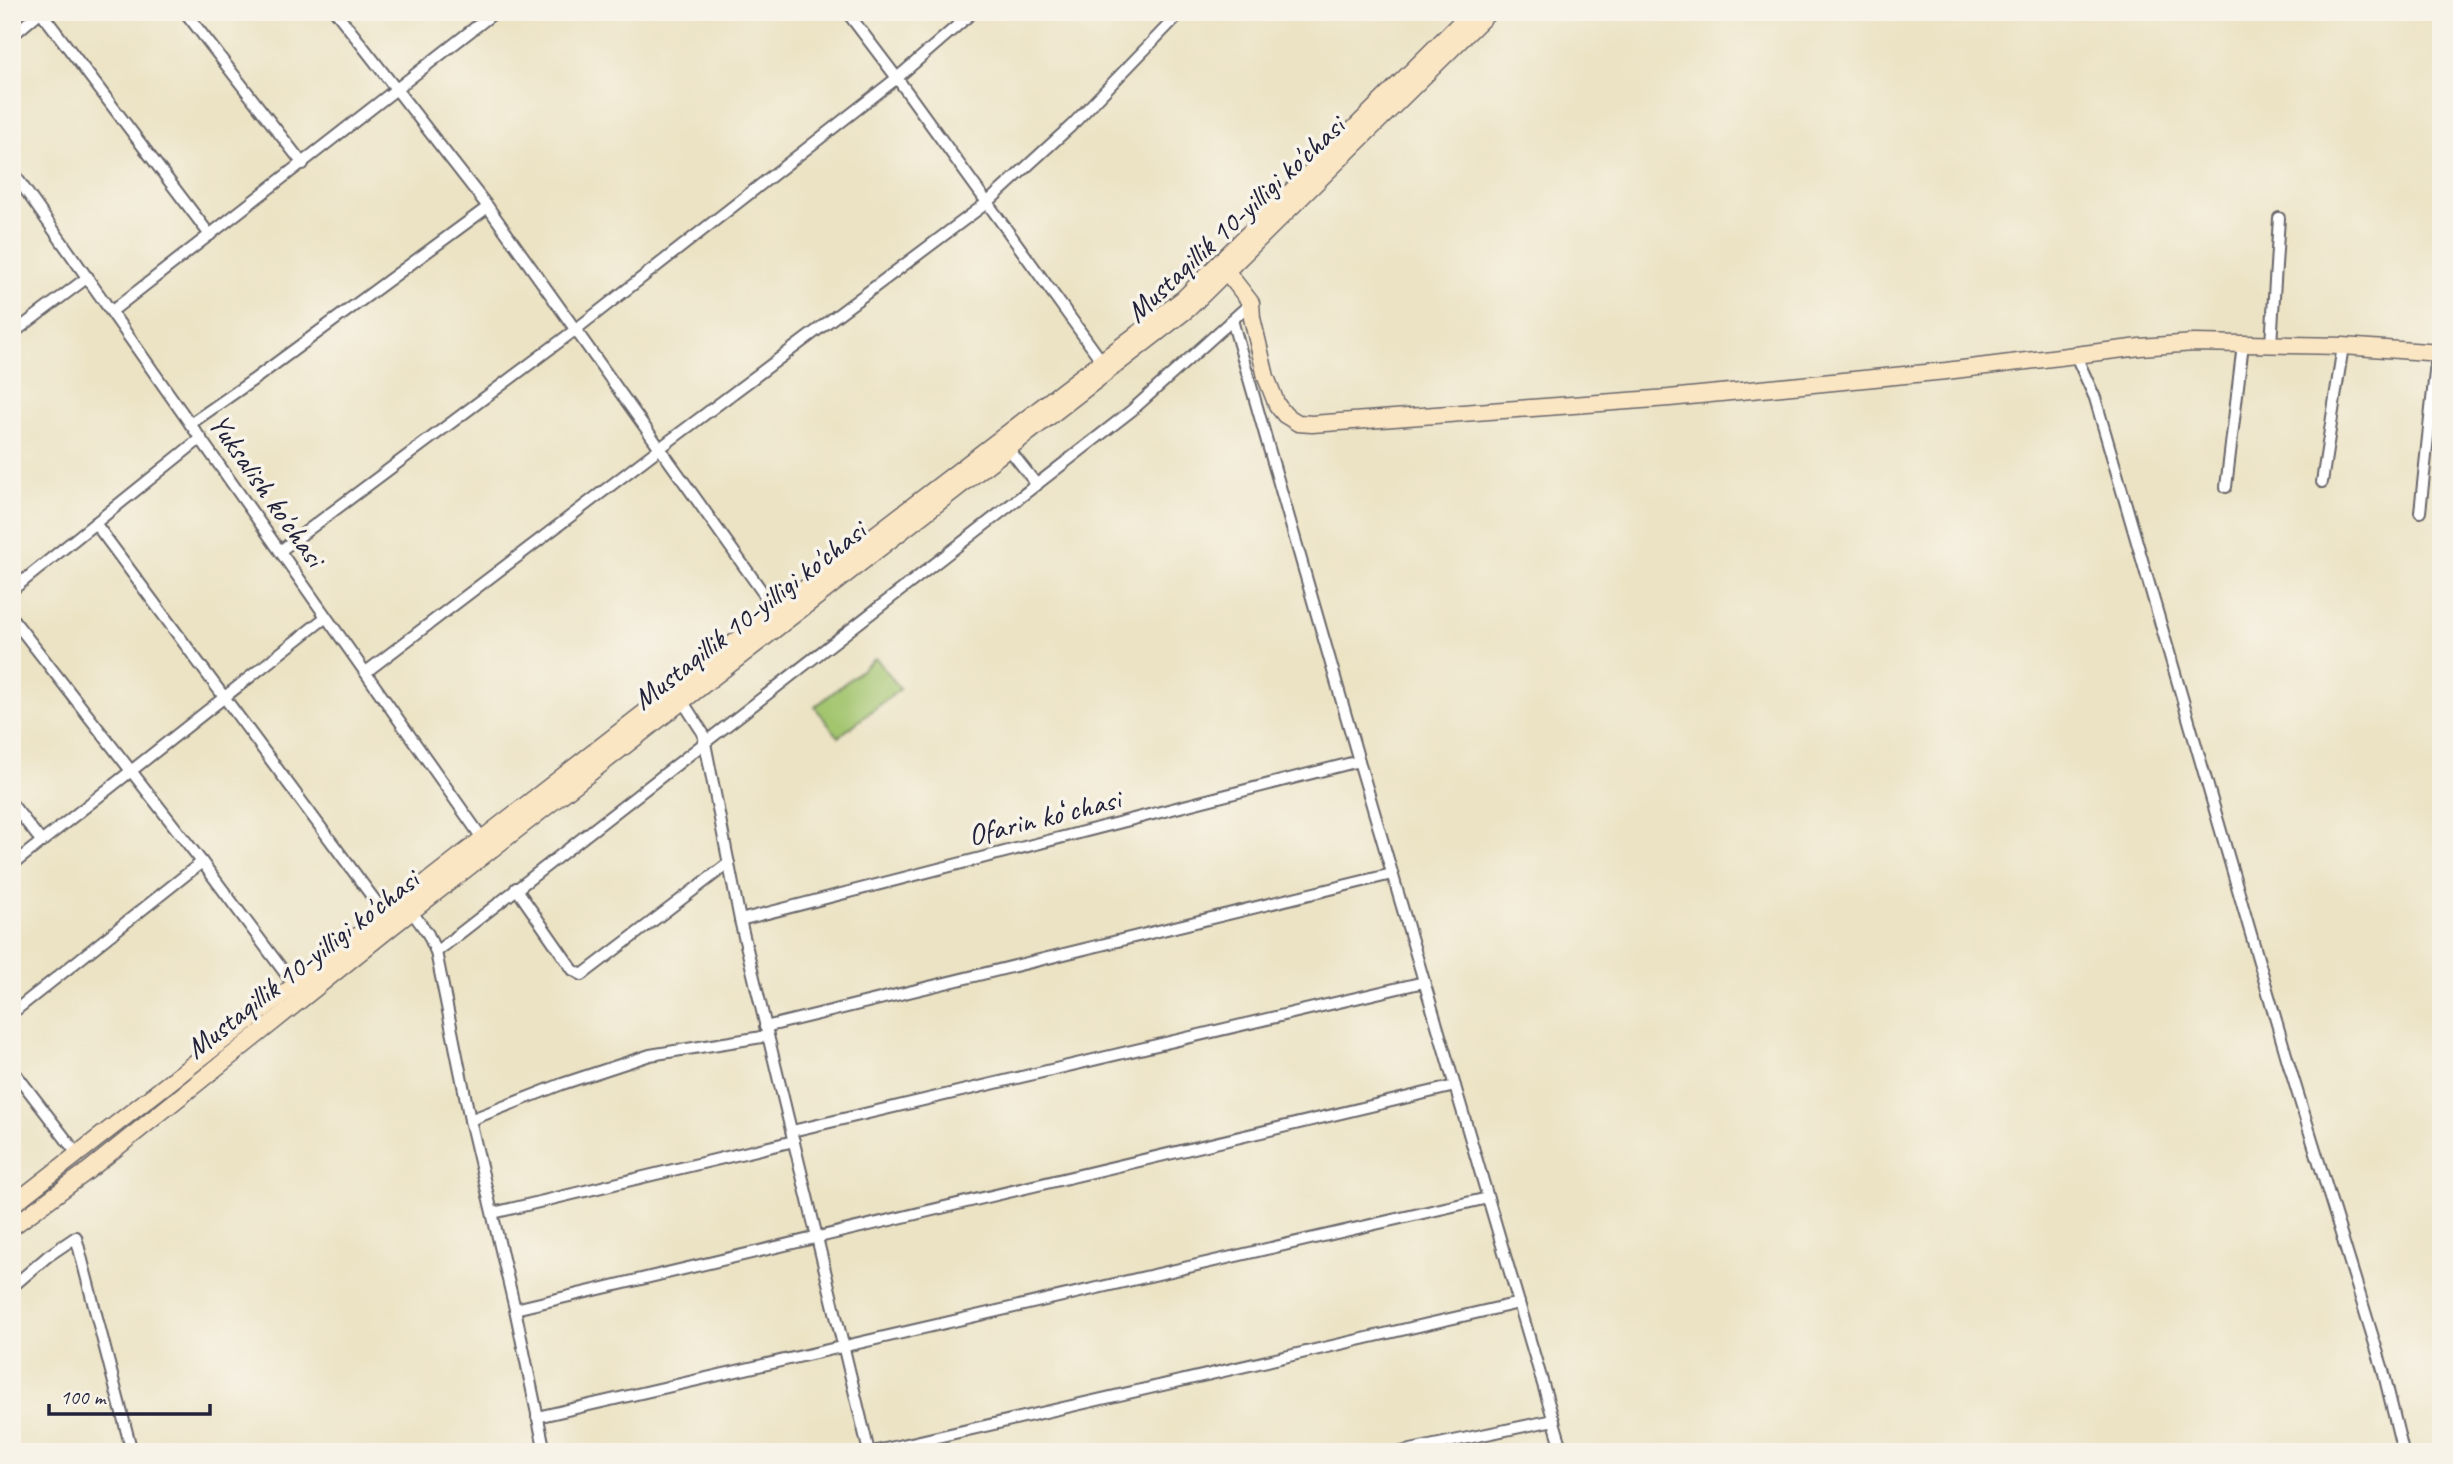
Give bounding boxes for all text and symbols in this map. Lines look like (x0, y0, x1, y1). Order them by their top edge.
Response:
street label: Mustaqillik 10-yilligi ko'chasi (1118, 105, 1355, 330)
street label: Yuksalish ko'chasi (200, 406, 336, 577)
street label: Mustaqillik 10-yilligi ko'chasi (625, 510, 876, 718)
street label: Ofarin koʻchasi (964, 779, 1127, 854)
street label: Mustaqillik 10-yilligi ko'chasi (178, 859, 429, 1067)
scale bar (49, 1373, 210, 1417)
text: 100 m (60, 1384, 107, 1410)

